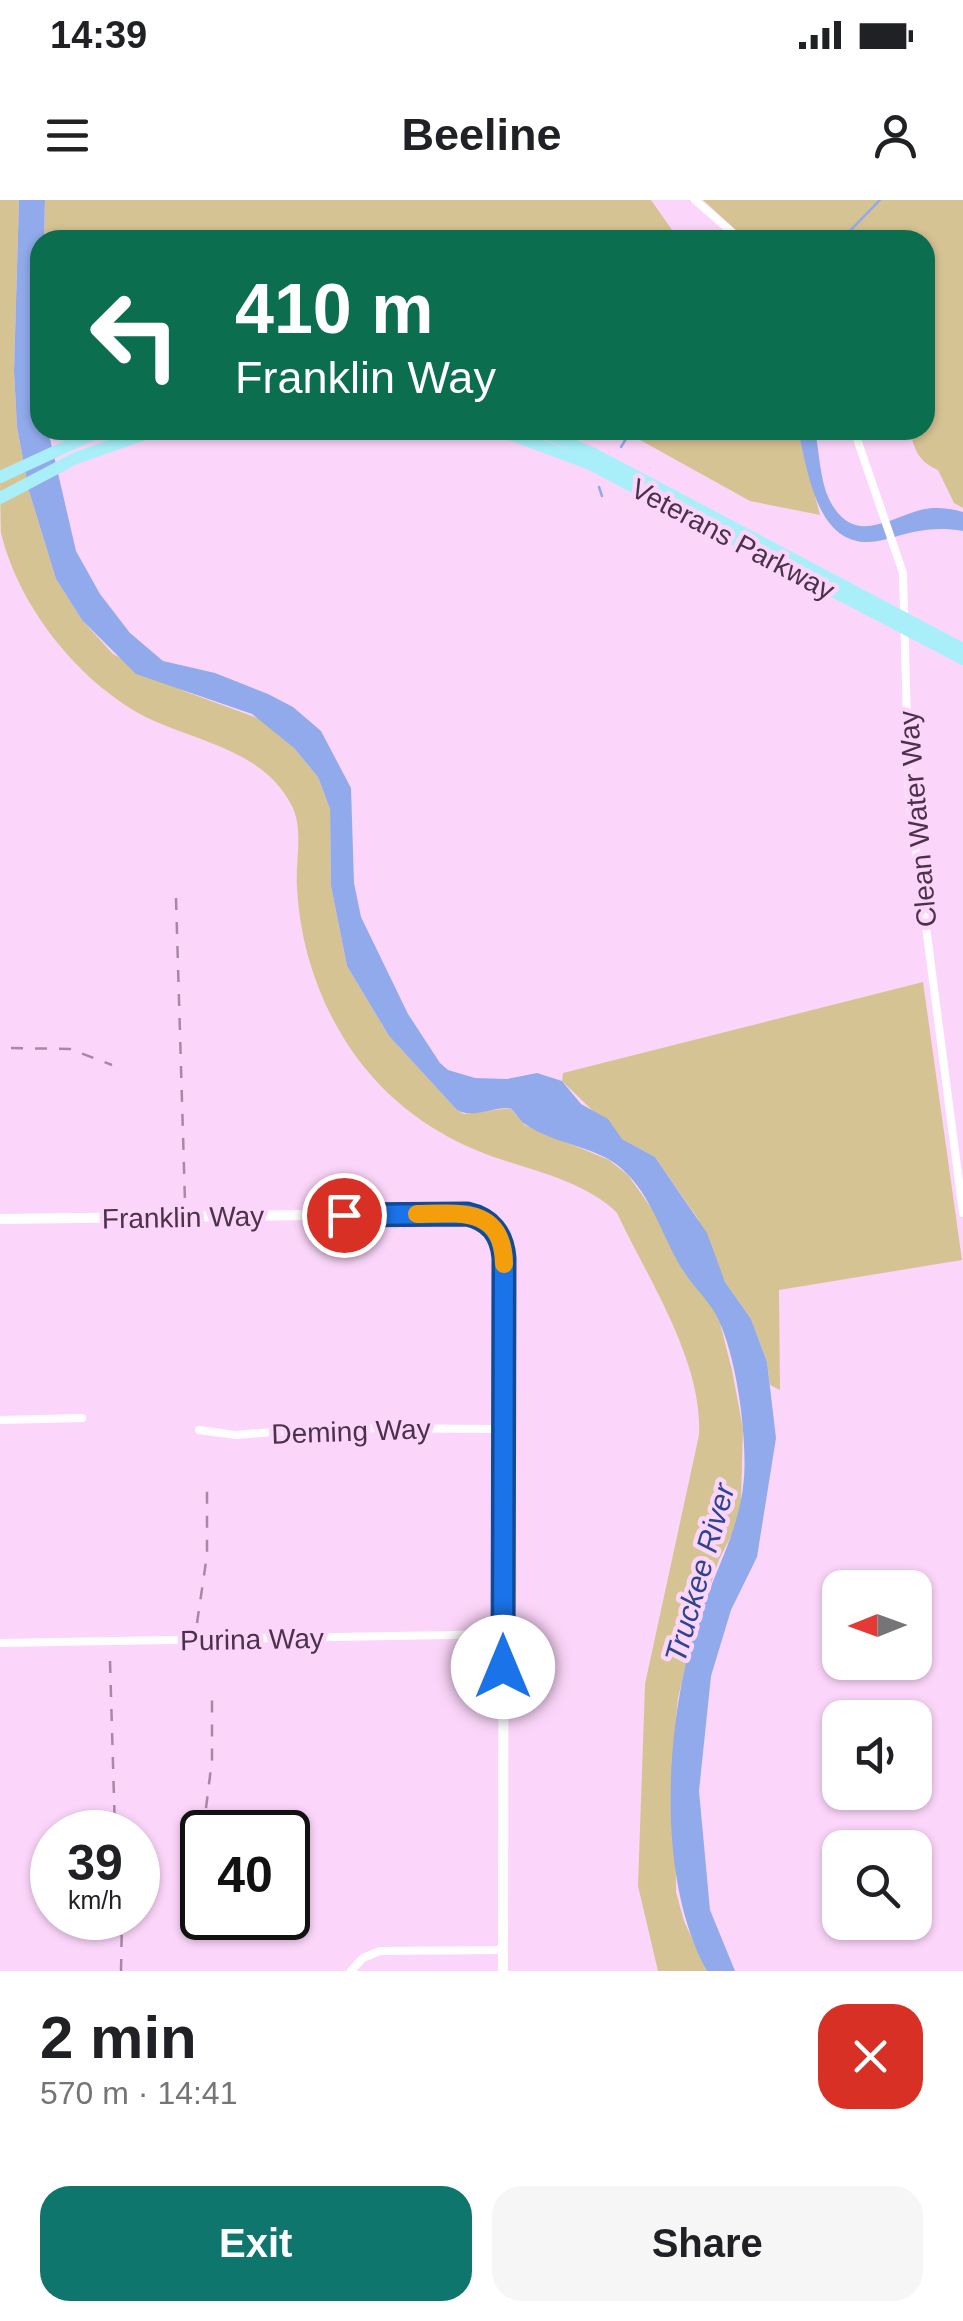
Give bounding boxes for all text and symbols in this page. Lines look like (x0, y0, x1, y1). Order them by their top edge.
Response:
text: 14:39 (50, 14, 147, 56)
icon: menu (40, 108, 95, 163)
icon: person (868, 108, 923, 163)
text: Beeline (401, 109, 562, 160)
icon: left (70, 270, 200, 400)
text: 410 m (235, 270, 433, 348)
text: Franklin Way (235, 352, 496, 403)
street label: Veterans Parkway (626, 473, 840, 606)
street label: Clean Water Way (893, 709, 942, 929)
pin (302, 1173, 387, 1258)
icon: arrive (317, 1188, 372, 1243)
street label: Franklin Way (102, 1201, 264, 1234)
street label: Deming Way (271, 1413, 431, 1450)
water label: Truckee River (658, 1479, 741, 1666)
north arrow (822, 1570, 932, 1680)
map controls (822, 1570, 932, 1940)
position arrow (451, 1615, 555, 1719)
street label: Purina Way (180, 1623, 324, 1656)
button: sound (822, 1700, 932, 1810)
speed limit sign: 40 (180, 1810, 310, 1940)
button: search (822, 1830, 932, 1940)
text: 39 (67, 1835, 123, 1891)
text: km/h (68, 1886, 122, 1914)
text: 2 min (40, 2004, 197, 2071)
button: close (818, 2004, 923, 2109)
text: 570 m · 14:41 (40, 2075, 237, 2111)
button: Exit (40, 2186, 472, 2301)
button: Share (492, 2186, 923, 2301)

